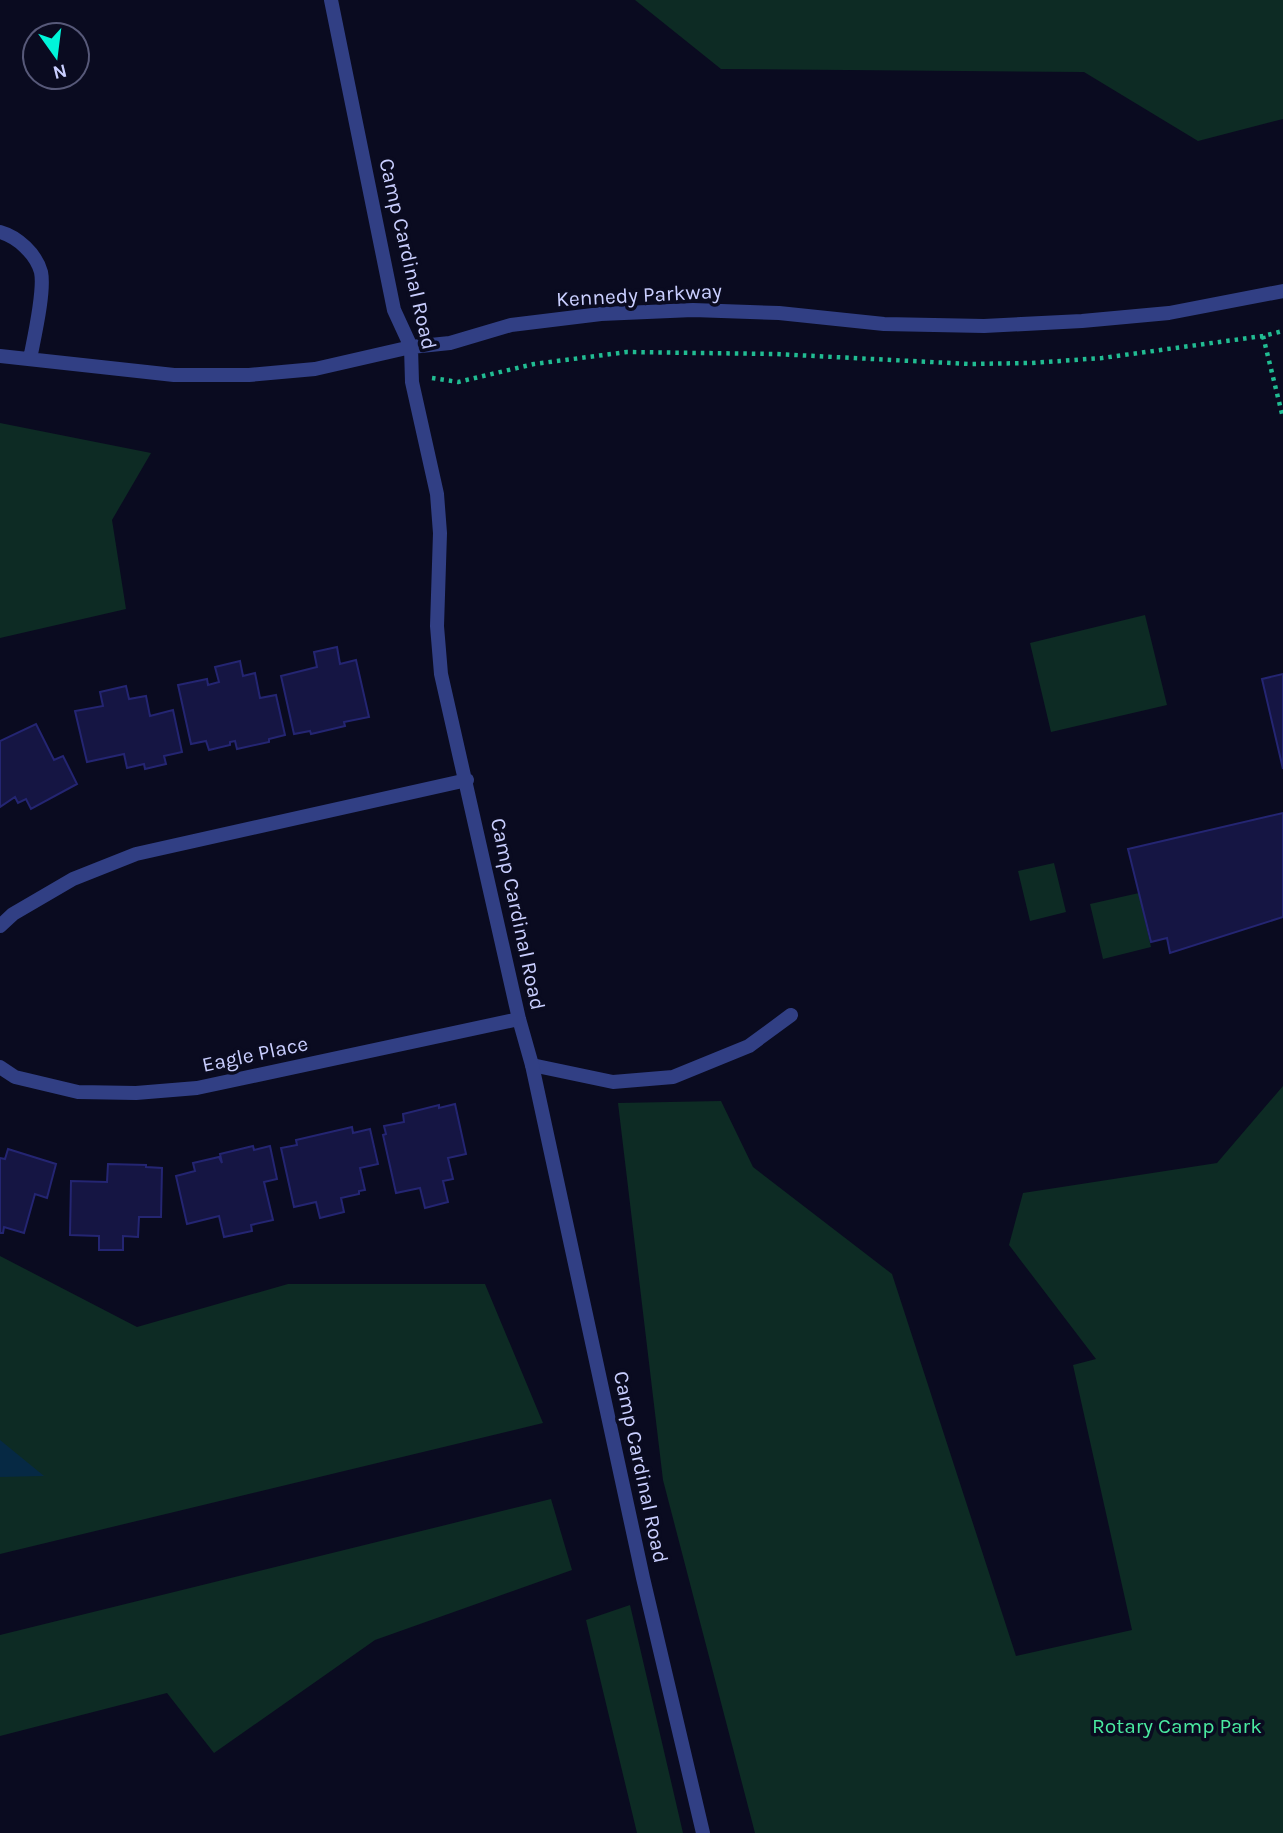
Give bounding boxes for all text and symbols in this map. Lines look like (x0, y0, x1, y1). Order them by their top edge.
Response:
north arrow (21, 21, 91, 91)
text: N (51, 59, 69, 84)
street label: Camp Cardinal Road (374, 156, 442, 352)
street label: Kennedy Parkway (555, 279, 723, 311)
street label: Camp Cardinal Road (486, 816, 550, 1012)
street label: Eagle Place (200, 1031, 310, 1077)
street label: Camp Cardinal Road (609, 1369, 673, 1565)
park label: Rotary Camp Park (1092, 1714, 1262, 1738)

